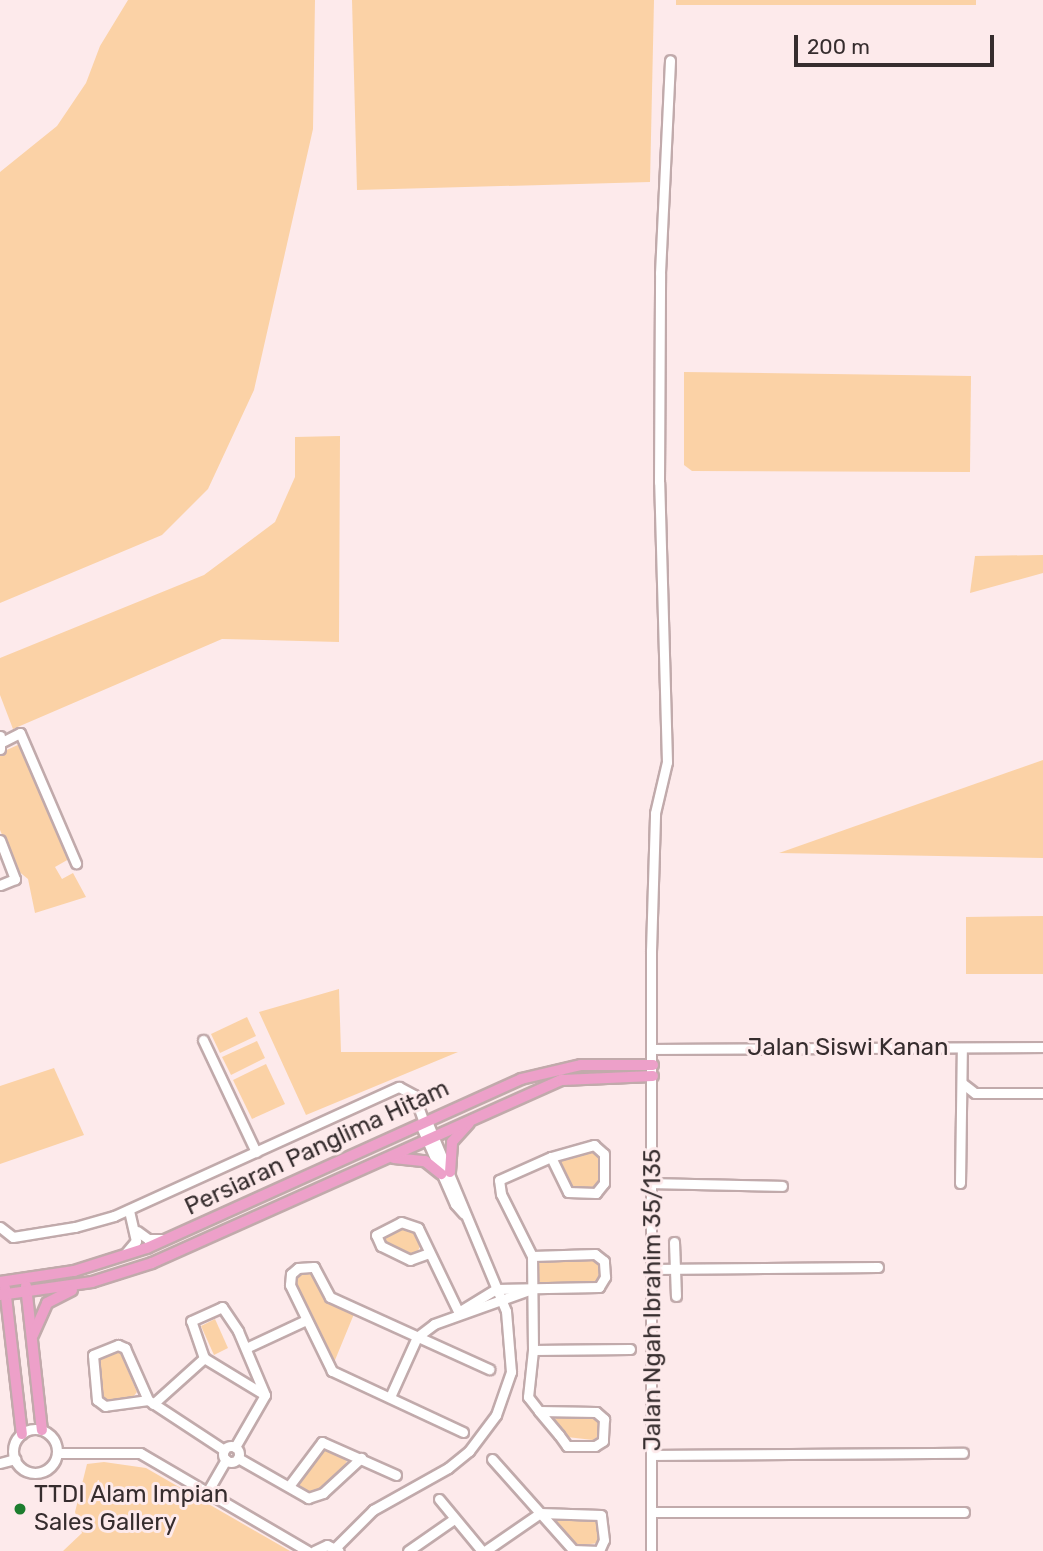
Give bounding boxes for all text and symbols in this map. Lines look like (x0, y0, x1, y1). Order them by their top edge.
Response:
scale bar (798, 21, 998, 65)
text: 200 m (807, 34, 870, 59)
street label: Jalan Siswi Kanan (747, 1034, 949, 1062)
street label: Persiaran Panglima Hitam (180, 1074, 454, 1222)
street label: Jalan Ngah Ibrahim 35/135 (639, 1149, 667, 1451)
place label: TTDI Alam Impian Sales Gallery (34, 1481, 229, 1537)
marker: TTDI Alam Impian Sales Gallery (12, 1501, 28, 1517)

